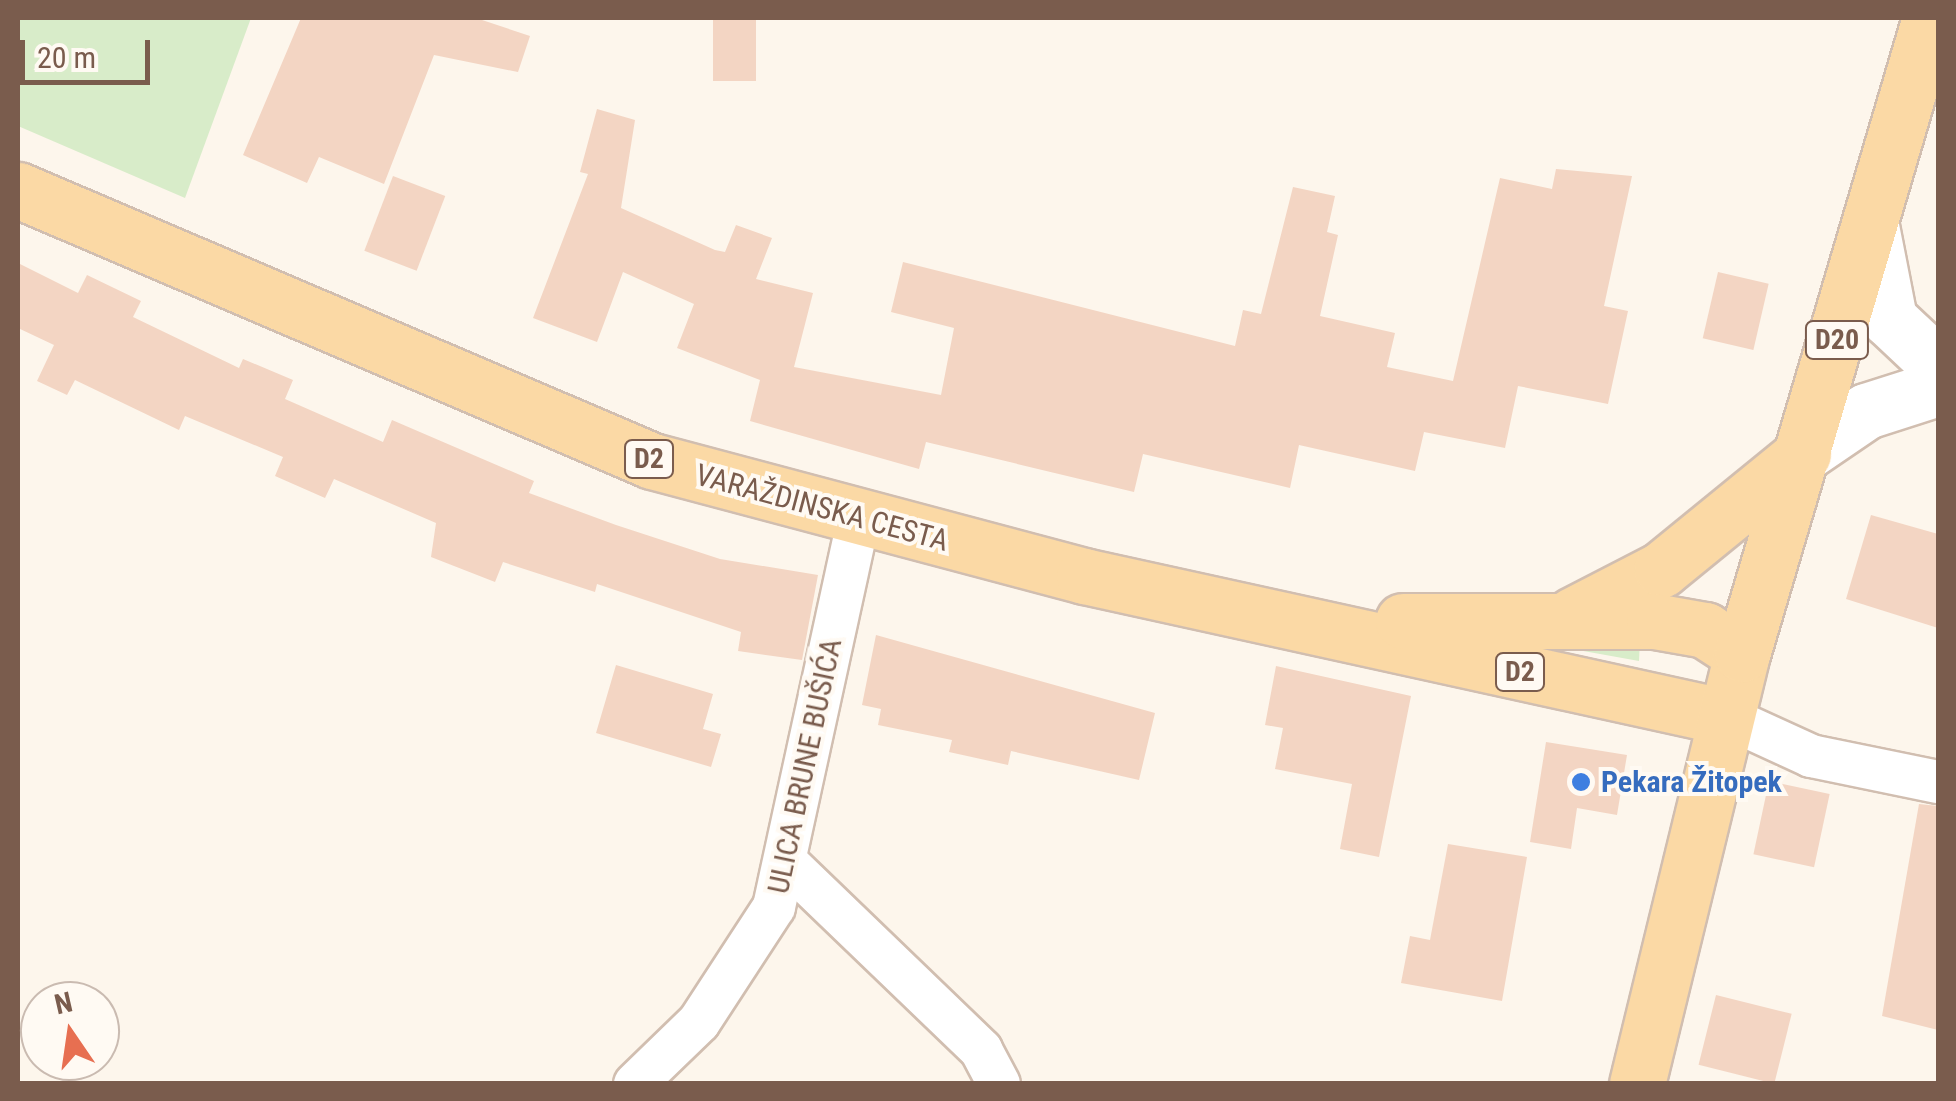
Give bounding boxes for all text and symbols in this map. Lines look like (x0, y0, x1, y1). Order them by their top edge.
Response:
scale bar (25, 20, 155, 82)
text: 20 m (37, 40, 96, 75)
road number: D20 (1804, 317, 1870, 363)
road number: D2 (624, 436, 674, 482)
street label: VARAŽDINSKA CESTA (692, 457, 952, 559)
street label: ULICA BRUNE BUŠIĆA (760, 635, 850, 897)
road number: D2 (1495, 649, 1545, 695)
place label: Pekara Žitopek (1601, 764, 1782, 800)
marker: Pekara Žitopek (1570, 771, 1592, 793)
north arrow (20, 981, 120, 1081)
text: N (52, 985, 76, 1021)

